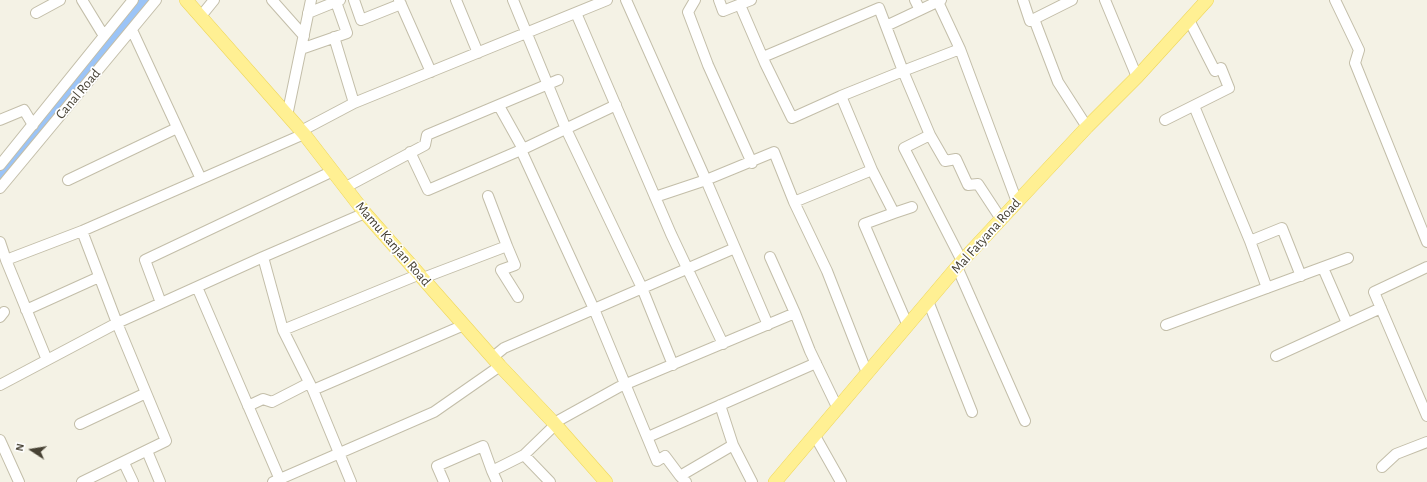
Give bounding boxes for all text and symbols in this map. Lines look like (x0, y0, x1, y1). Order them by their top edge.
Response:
street label: Canal Road (52, 65, 104, 123)
street label: Mal Fatyana Road (948, 195, 1024, 277)
street label: Mamu Kanjan Road (352, 198, 434, 290)
north arrow (12, 430, 52, 470)
text: N (14, 443, 26, 452)

